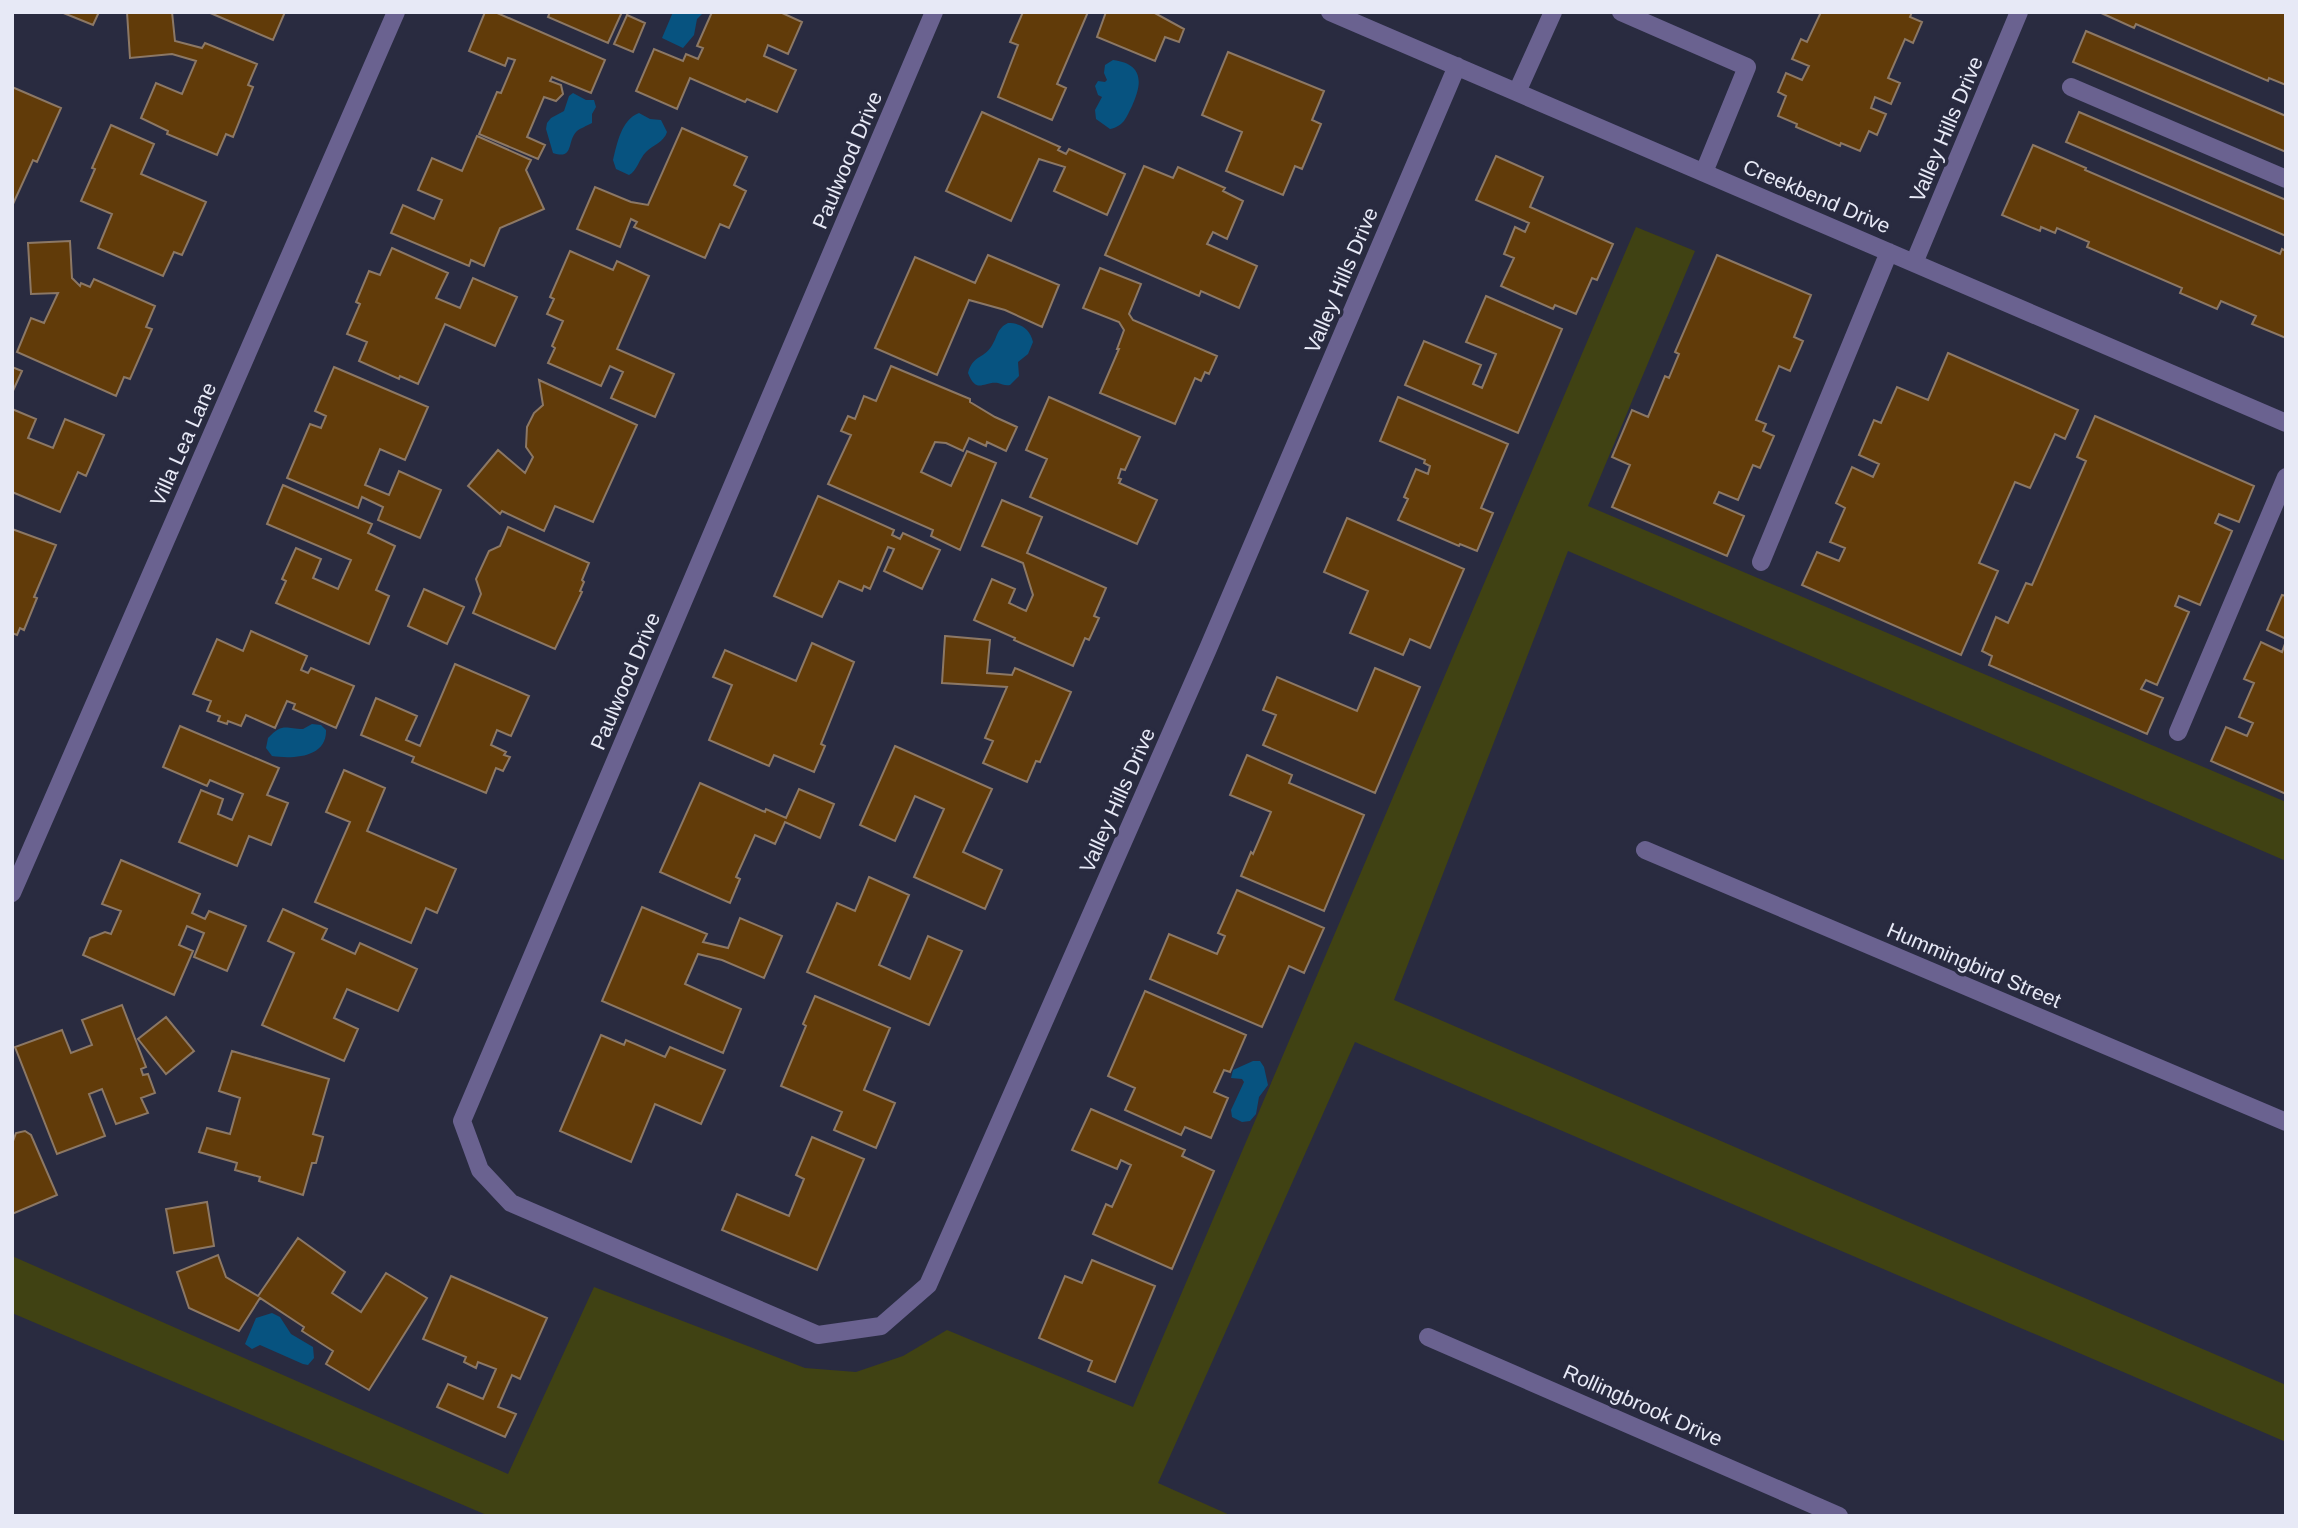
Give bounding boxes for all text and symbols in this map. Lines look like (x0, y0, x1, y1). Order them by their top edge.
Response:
street label: Valley Hills Drive (1905, 53, 1987, 205)
street label: Paulwood Drive (808, 88, 886, 232)
street label: Creekbend Drive (1740, 155, 1894, 237)
street label: Valley Hills Drive (1300, 204, 1382, 356)
street label: Villa Lea Lane (146, 379, 220, 509)
street label: Paulwood Drive (586, 609, 664, 753)
street label: Valley Hills Drive (1075, 724, 1159, 876)
street label: Hummingbird Street (1884, 918, 2065, 1012)
street label: Rollingbrook Drive (1560, 1360, 1726, 1450)

